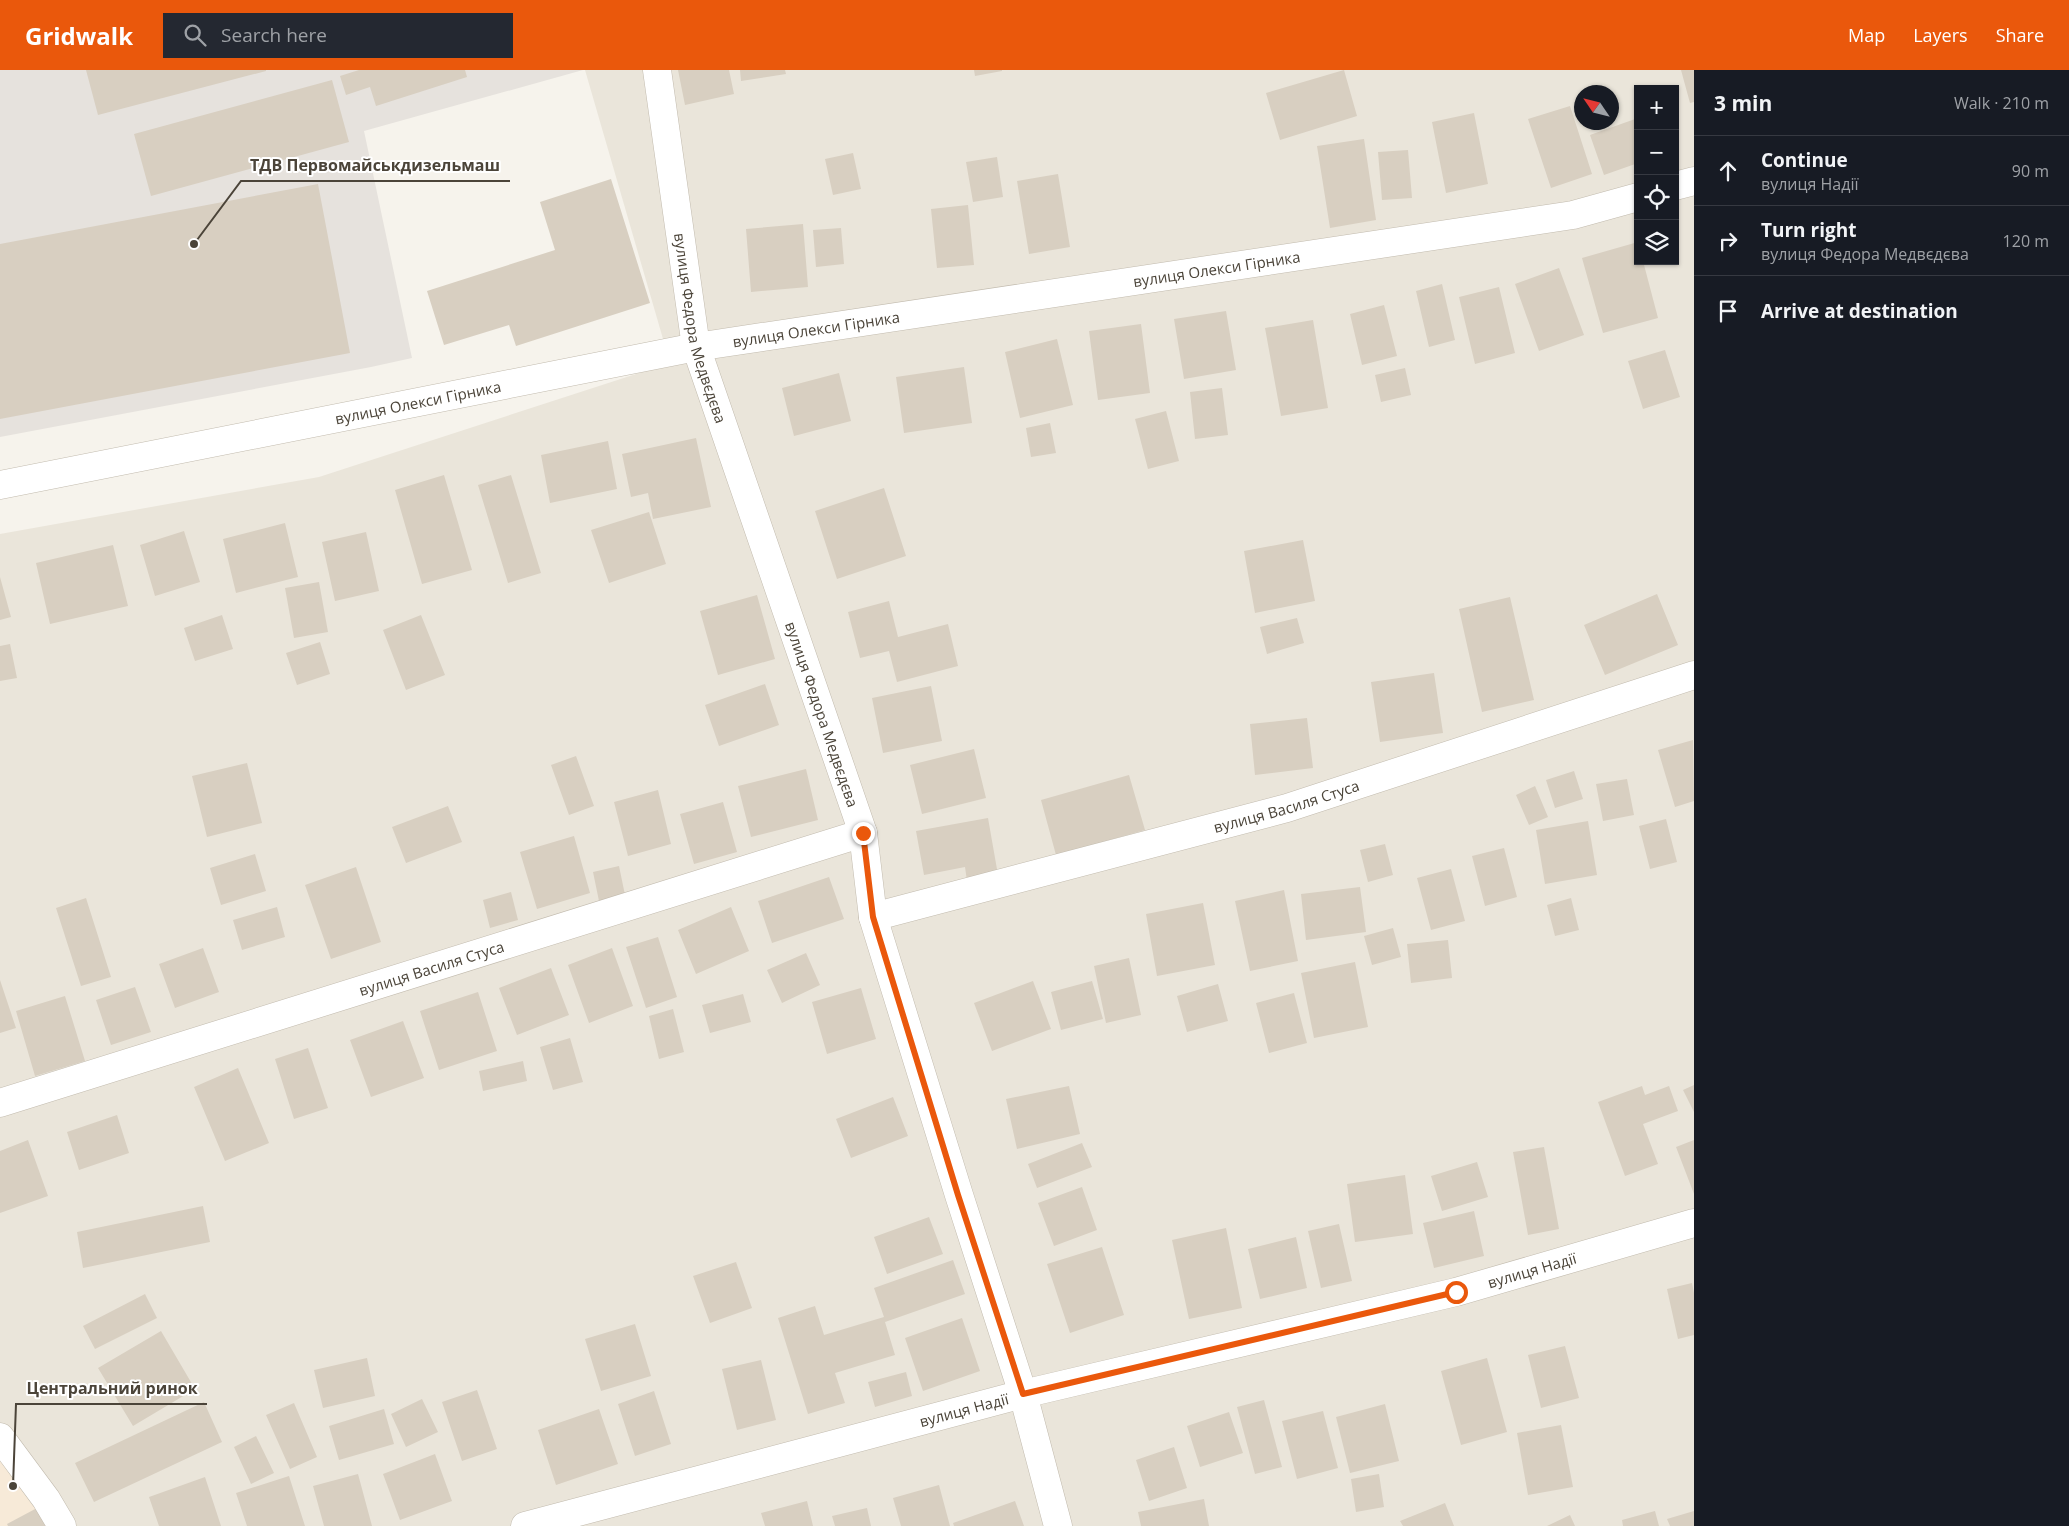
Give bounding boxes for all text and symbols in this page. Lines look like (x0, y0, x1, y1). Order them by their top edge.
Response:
search box (163, 13, 513, 58)
text: Gridwalk (25, 19, 133, 52)
icon: search (181, 21, 209, 49)
text: Search here (221, 22, 327, 48)
text: Map (1848, 23, 1885, 47)
text: Layers (1913, 23, 1968, 47)
text: Share (1996, 23, 2044, 47)
north arrow (1574, 85, 1619, 130)
map controls (1634, 85, 1679, 265)
button: + (1634, 85, 1679, 130)
text: 3 min (1714, 89, 1772, 117)
text: Walk · 210 m (1954, 92, 2049, 114)
button: − (1634, 130, 1679, 175)
text: Continue (1761, 147, 1848, 173)
callout: ТДВ Первомайськдизельмаш (241, 150, 510, 181)
text: ТДВ Первомайськдизельмаш (250, 154, 500, 176)
icon: ahead (1714, 157, 1742, 185)
text: 90 m (2012, 160, 2049, 182)
text: вулиця Надії (1761, 173, 1859, 195)
button: locate (1634, 175, 1679, 220)
text: Turn right (1761, 217, 1856, 243)
button: layers (1634, 220, 1679, 265)
icon: right (1714, 227, 1742, 255)
text: 120 m (2003, 230, 2049, 252)
street label: вулиця Федора Медвєдєва (670, 232, 731, 426)
text: вулиця Федора Медвєдєва (1761, 243, 1969, 265)
street label: вулиця Олекси Гірника (1132, 246, 1302, 291)
icon: arrive (1714, 297, 1742, 325)
text: Arrive at destination (1761, 298, 1958, 324)
street label: вулиця Олекси Гірника (731, 306, 901, 351)
street label: вулиця Олекси Гірника (333, 376, 503, 428)
street label: вулиця Федора Медвєдєва (781, 619, 863, 810)
street label: вулиця Василя Стуса (1211, 775, 1362, 837)
route end (852, 822, 875, 845)
street label: вулиця Василя Стуса (356, 936, 506, 1000)
street label: вулиця Надії (1485, 1248, 1579, 1292)
route start (1445, 1281, 1468, 1304)
callout: Центральний ринок (16, 1373, 207, 1404)
text: Центральний ринок (26, 1377, 198, 1399)
street label: вулиця Надії (917, 1388, 1011, 1431)

